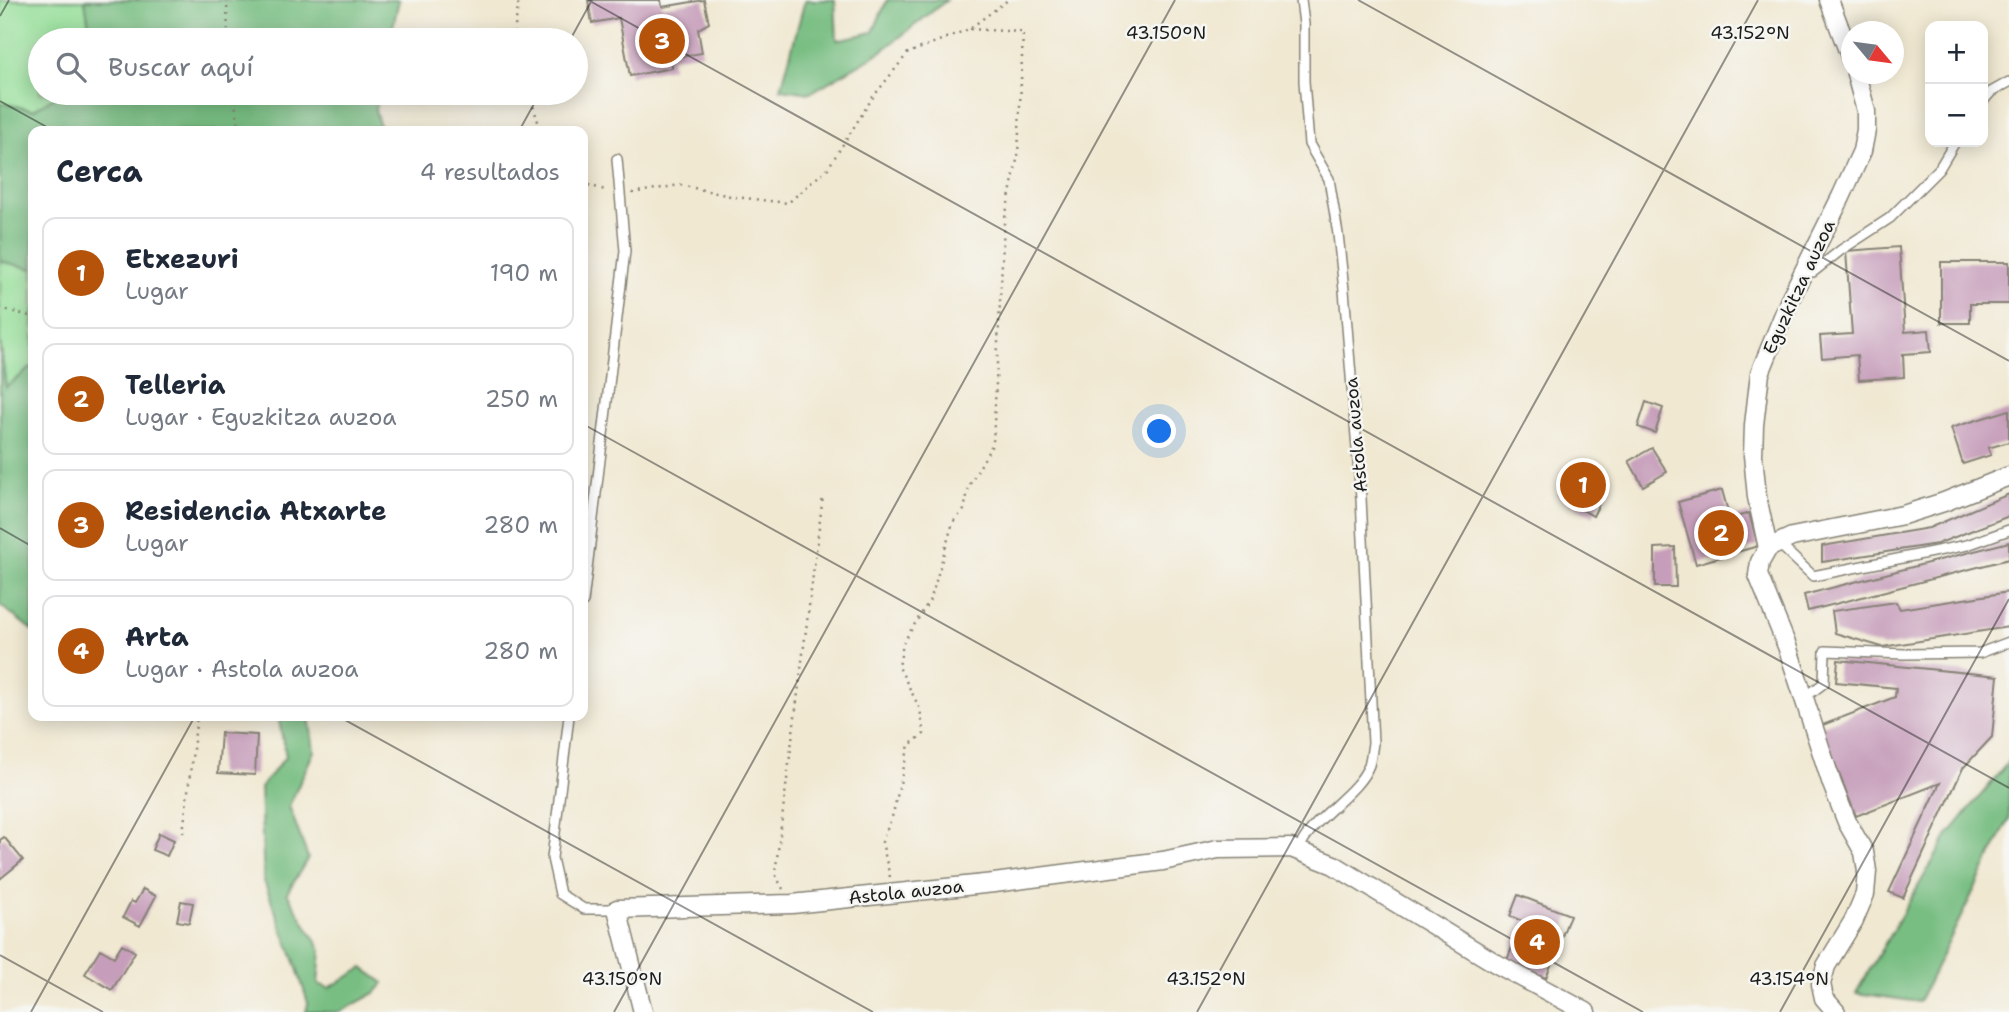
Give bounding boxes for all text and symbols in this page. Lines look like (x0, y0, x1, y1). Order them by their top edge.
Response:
pin: 3 (639, 15, 685, 67)
text: 43.150°N (1126, 21, 1206, 45)
text: 43.152°N (1710, 21, 1790, 45)
north arrow (1841, 21, 1904, 84)
map controls (1925, 21, 1988, 147)
button: + (1925, 21, 1988, 84)
search box (28, 28, 588, 105)
icon: search (52, 48, 90, 86)
text: Buscar aquí (108, 49, 254, 84)
button: − (1925, 84, 1988, 147)
text: Cerca (56, 151, 143, 192)
text: 4 resultados (420, 157, 560, 187)
street label: Eguzkitza auzoa (1757, 216, 1841, 358)
text: Etxezuri (125, 241, 239, 276)
text: 1 (76, 258, 86, 288)
text: 190 m (490, 258, 558, 288)
text: Lugar (125, 276, 189, 306)
text: Telleria (125, 367, 226, 402)
street label: Astola auzoa (1339, 376, 1373, 494)
text: 2 (73, 384, 89, 414)
text: 250 m (485, 384, 558, 414)
text: Lugar · Eguzkitza auzoa (125, 402, 397, 432)
your location (1142, 414, 1176, 448)
pin: 1 (1560, 459, 1606, 511)
text: Residencia Atxarte (125, 493, 387, 528)
pin: 2 (1698, 507, 1744, 559)
text: 3 (73, 510, 89, 540)
text: 280 m (483, 510, 558, 540)
text: Lugar (125, 528, 189, 558)
text: Arta (125, 619, 189, 654)
text: 4 (73, 636, 89, 666)
text: 280 m (483, 636, 558, 666)
text: Lugar · Astola auzoa (125, 654, 359, 684)
street label: Astola auzoa (847, 874, 965, 910)
pin: 4 (1514, 916, 1560, 968)
text: 43.150°N (582, 967, 662, 991)
text: 43.152°N (1166, 967, 1246, 991)
text: 43.154°N (1749, 967, 1829, 991)

